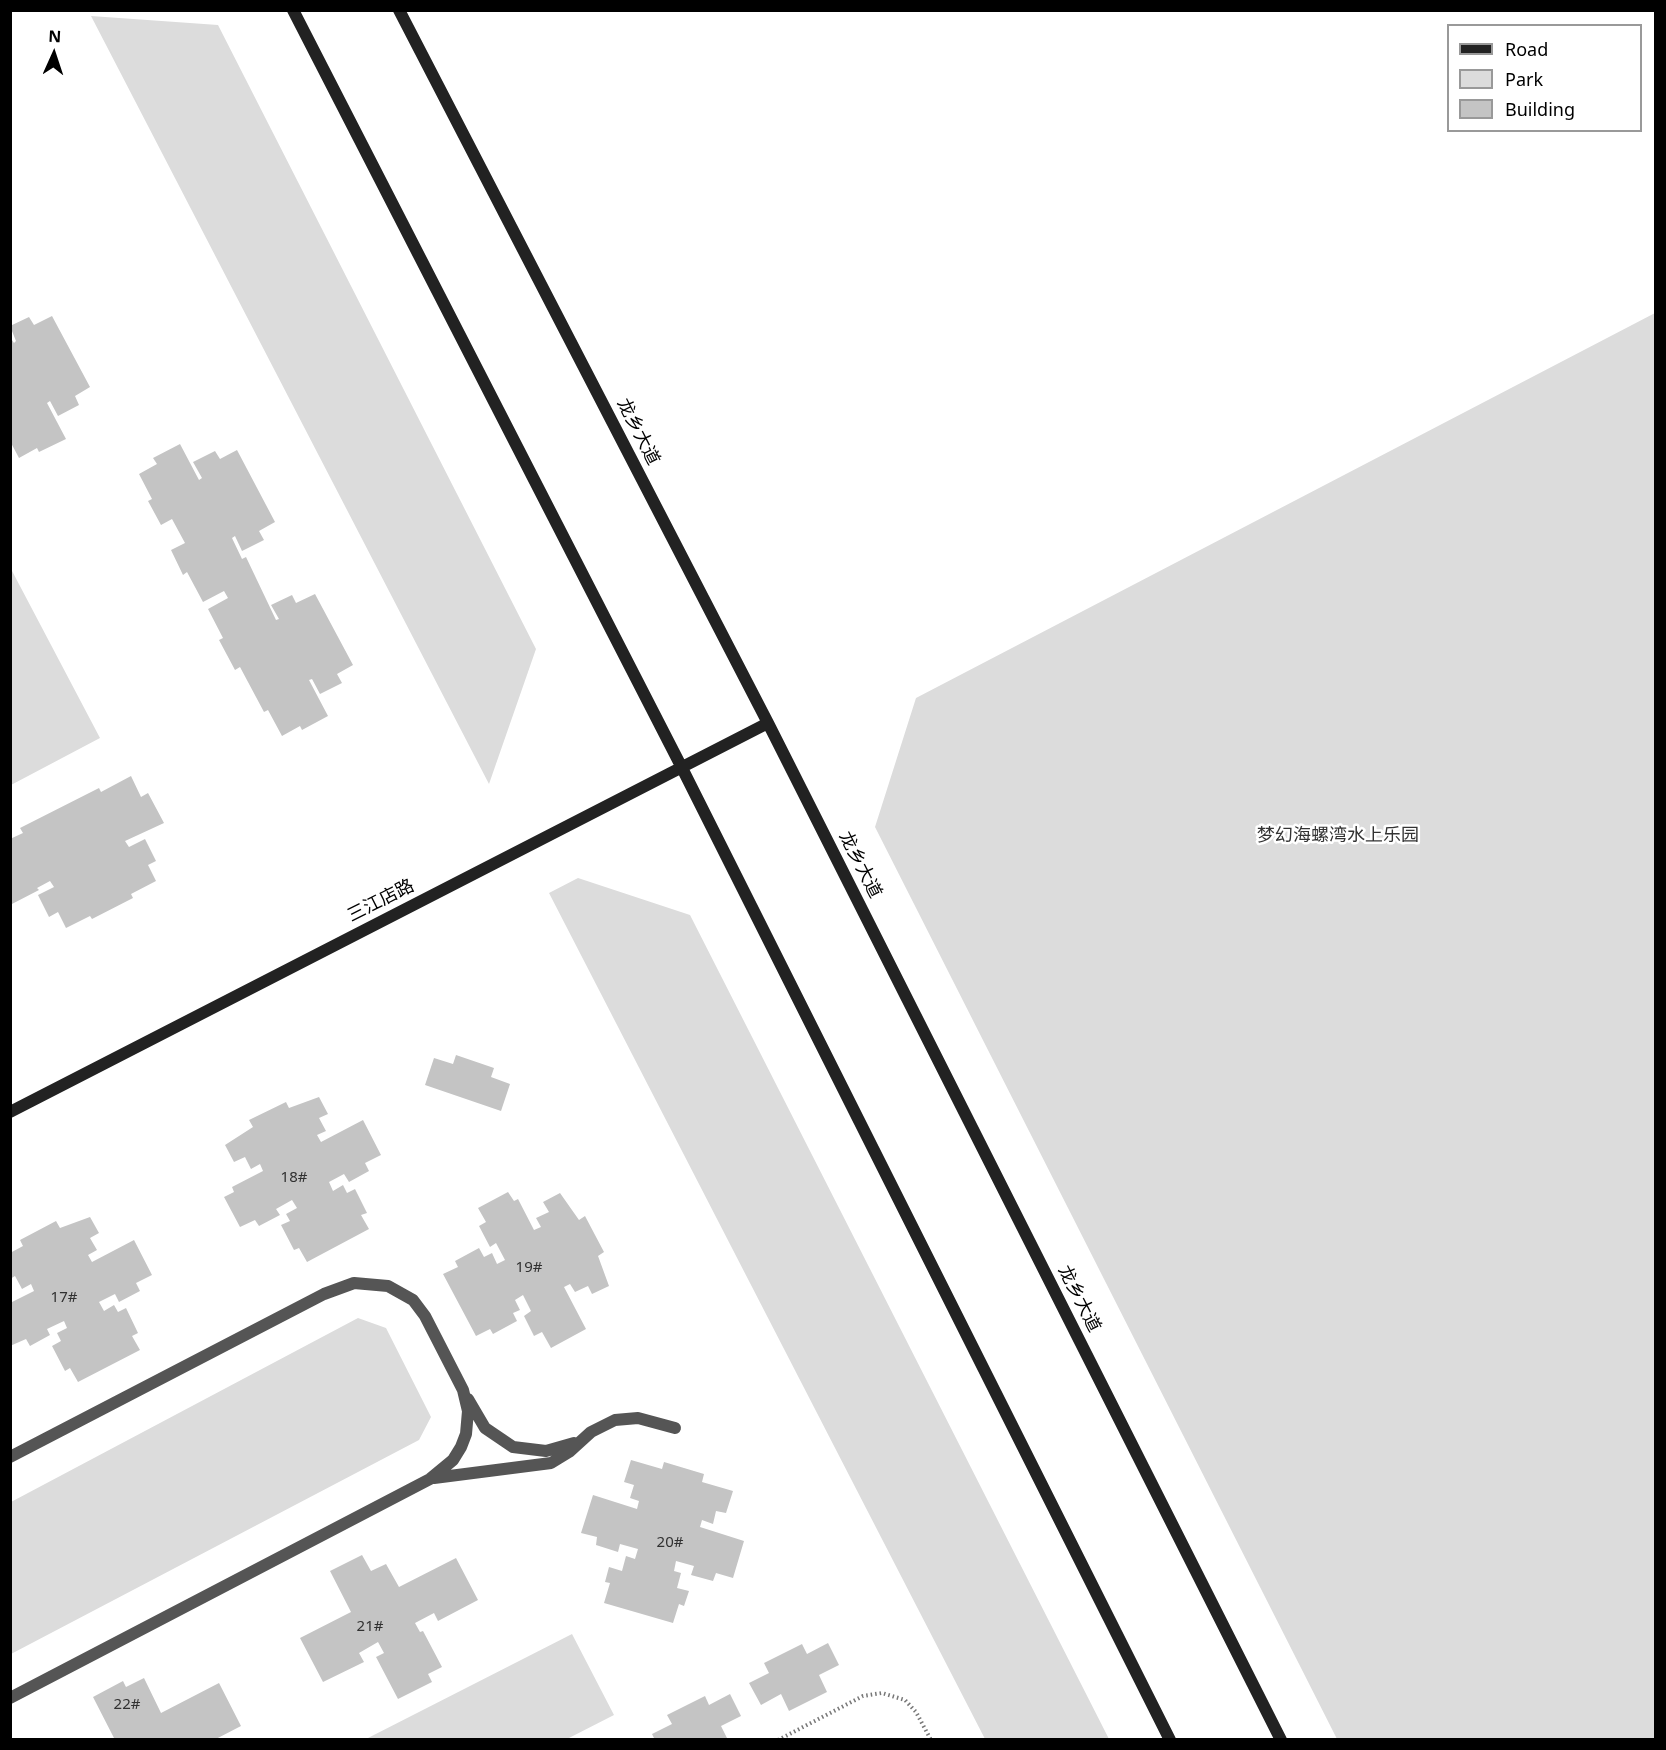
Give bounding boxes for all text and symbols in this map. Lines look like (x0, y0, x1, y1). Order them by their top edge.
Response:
north arrow (24, 24, 84, 84)
legend (1447, 24, 1642, 132)
text: N (48, 25, 62, 47)
text: Road (1505, 37, 1548, 61)
text: Park (1505, 67, 1543, 91)
text: Building (1505, 97, 1575, 121)
street label: 龙乡大道 (612, 395, 664, 469)
park label: 梦幻海螺湾水上乐园 (1257, 825, 1419, 847)
street label: 龙乡大道 (834, 828, 886, 902)
street label: 三江店路 (344, 875, 418, 927)
house number: 18# (281, 1169, 307, 1187)
house number: 19# (516, 1259, 542, 1277)
street label: 龙乡大道 (1053, 1262, 1105, 1336)
house number: 17# (51, 1289, 77, 1307)
house number: 20# (657, 1534, 683, 1552)
house number: 21# (357, 1618, 383, 1636)
house number: 22# (114, 1696, 140, 1714)

